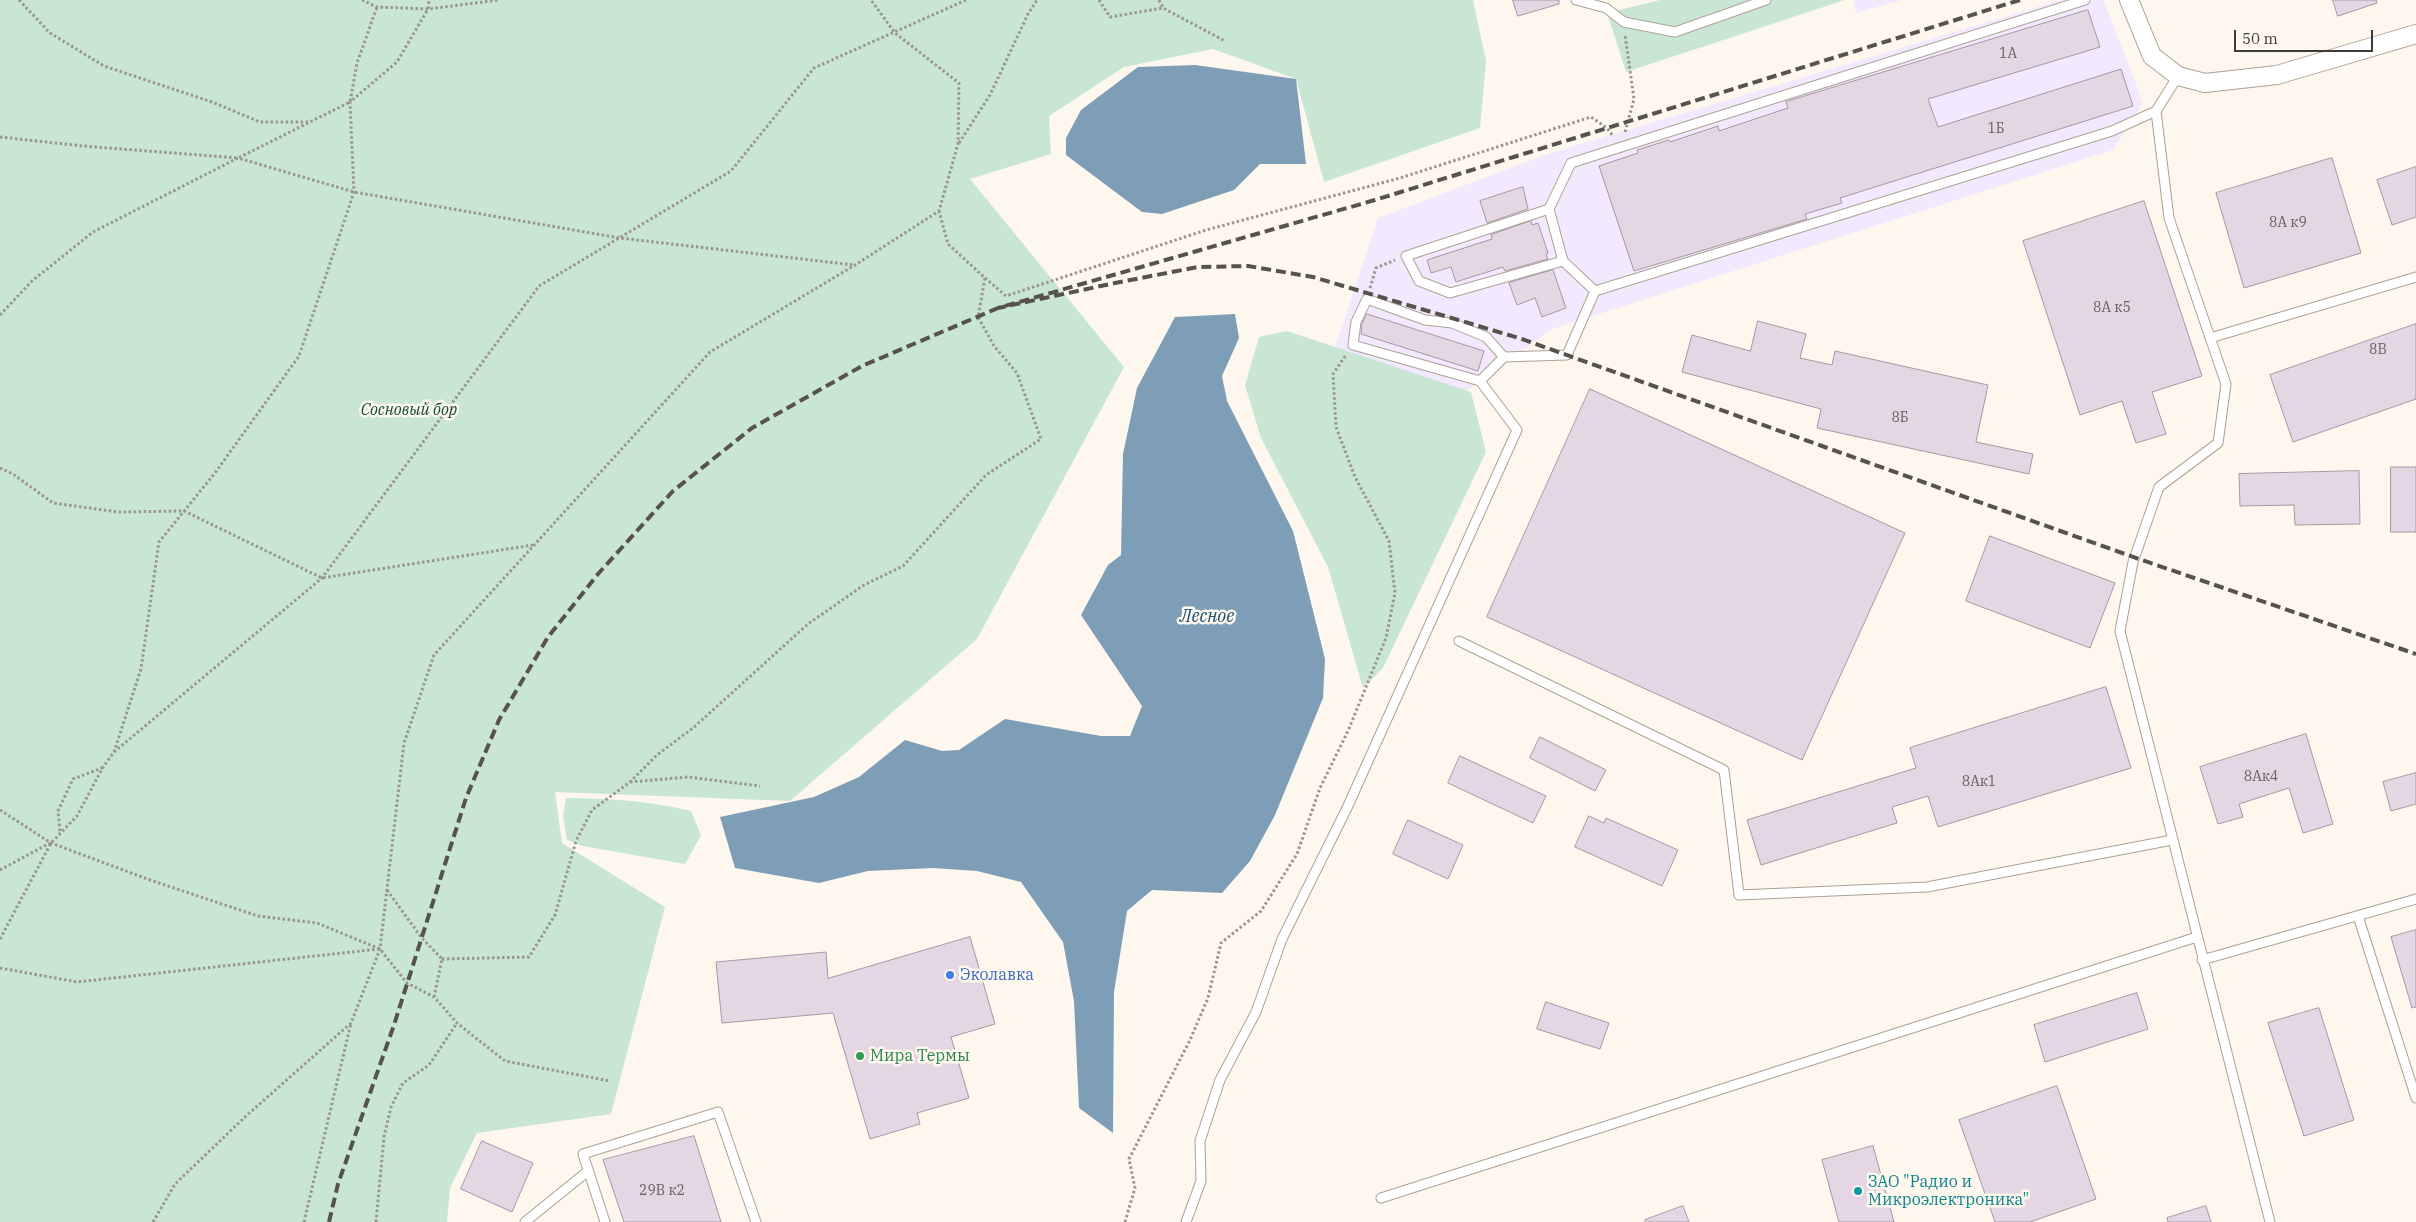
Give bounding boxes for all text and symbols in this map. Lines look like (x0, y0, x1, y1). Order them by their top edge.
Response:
scale bar (2236, 20, 2375, 52)
text: 50 m (2242, 29, 2278, 48)
house number: 1А (1999, 46, 2017, 62)
house number: 1Б (1987, 121, 2005, 137)
house number: 8А к9 (2269, 215, 2307, 231)
house number: 8А к5 (2093, 300, 2131, 316)
house number: 8В (2369, 342, 2387, 358)
park label: Сосновый бор (361, 400, 457, 420)
house number: 8Б (1891, 410, 1909, 426)
water label: Лесное (1180, 606, 1234, 628)
house number: 8Ак4 (2244, 769, 2278, 785)
house number: 8Ак1 (1962, 774, 1996, 790)
place label: Эколавка (960, 965, 1034, 985)
marker: Эколавка (944, 969, 956, 981)
place label: Мира Термы (870, 1046, 970, 1066)
marker: Мира Термы (854, 1050, 866, 1062)
place label: ЗАО "Радио и Микроэлектроника" (1868, 1172, 2029, 1210)
house number: 29В к2 (639, 1183, 685, 1199)
marker: ЗАО "Радио и Микроэлектроника" (1852, 1185, 1864, 1197)

